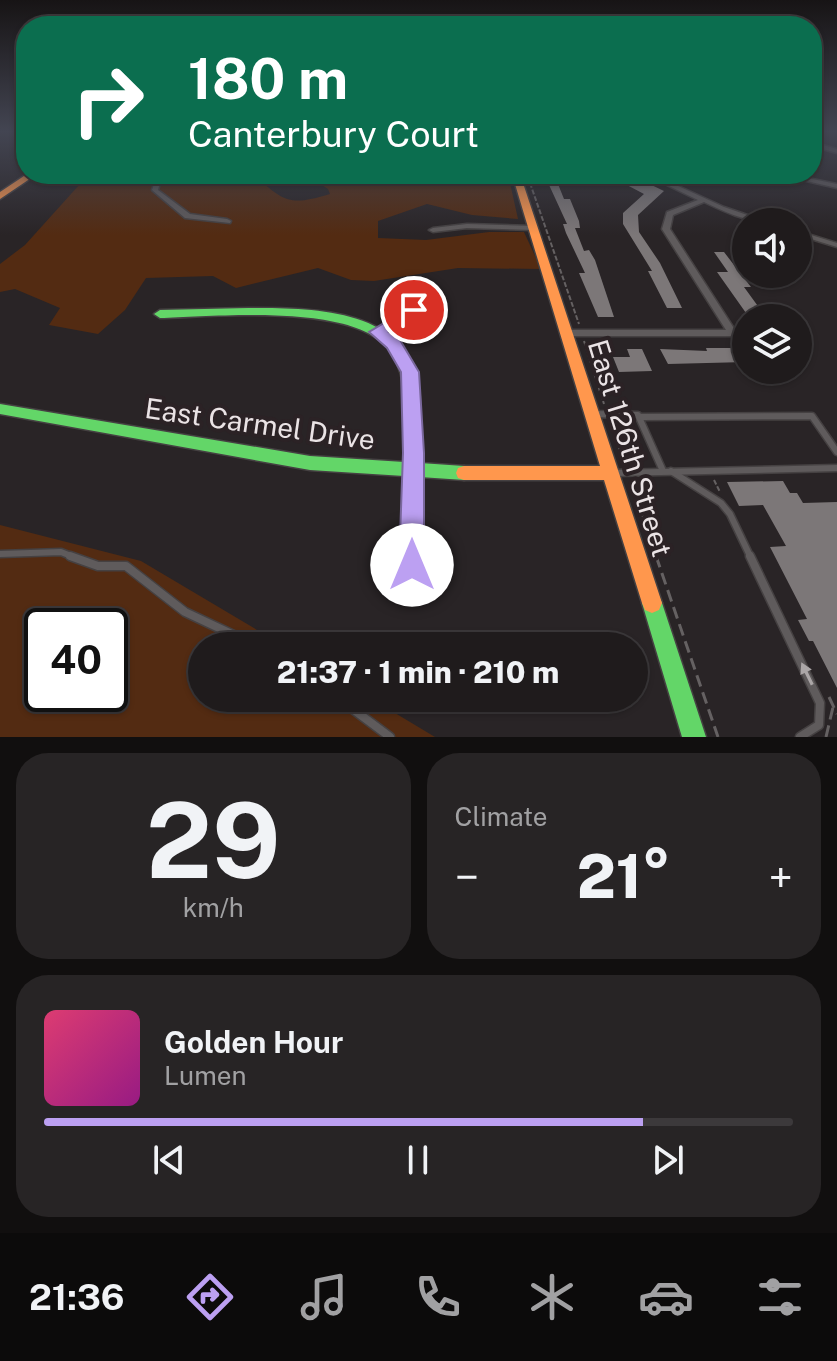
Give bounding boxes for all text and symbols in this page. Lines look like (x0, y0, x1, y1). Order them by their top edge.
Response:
text: 180 m (188, 46, 348, 112)
icon: right (56, 48, 160, 152)
text: Canterbury Court (188, 113, 479, 155)
map controls (732, 208, 812, 384)
button: sound (732, 208, 812, 288)
pin (380, 276, 448, 344)
icon: arrive (392, 288, 436, 332)
button: layers (732, 304, 812, 384)
street label: East 126th Street (582, 335, 679, 560)
street label: East Carmel Drive (143, 391, 377, 456)
position arrow (370, 523, 454, 607)
speed limit sign: 40 (24, 608, 128, 712)
text: 21:37 · 1 min · 210 m (277, 654, 559, 690)
one-way arrow (800, 662, 813, 685)
text: 29 (146, 779, 281, 901)
text: Climate (455, 801, 548, 832)
text: 21° (577, 841, 671, 912)
text: − (455, 851, 479, 903)
text: + (769, 851, 793, 903)
text: km/h (183, 892, 244, 923)
text: Golden Hour (164, 1024, 343, 1060)
text: Lumen (164, 1060, 247, 1091)
icon: previous (147, 1138, 191, 1182)
icon: pause (396, 1138, 440, 1182)
icon: next (646, 1138, 690, 1182)
icon: directions (182, 1269, 238, 1325)
icon: music (296, 1269, 352, 1325)
icon: phone (410, 1269, 466, 1325)
icon: climate (524, 1269, 580, 1325)
icon: car (638, 1269, 694, 1325)
icon: filters (752, 1269, 808, 1325)
text: 21:36 (29, 1276, 125, 1318)

